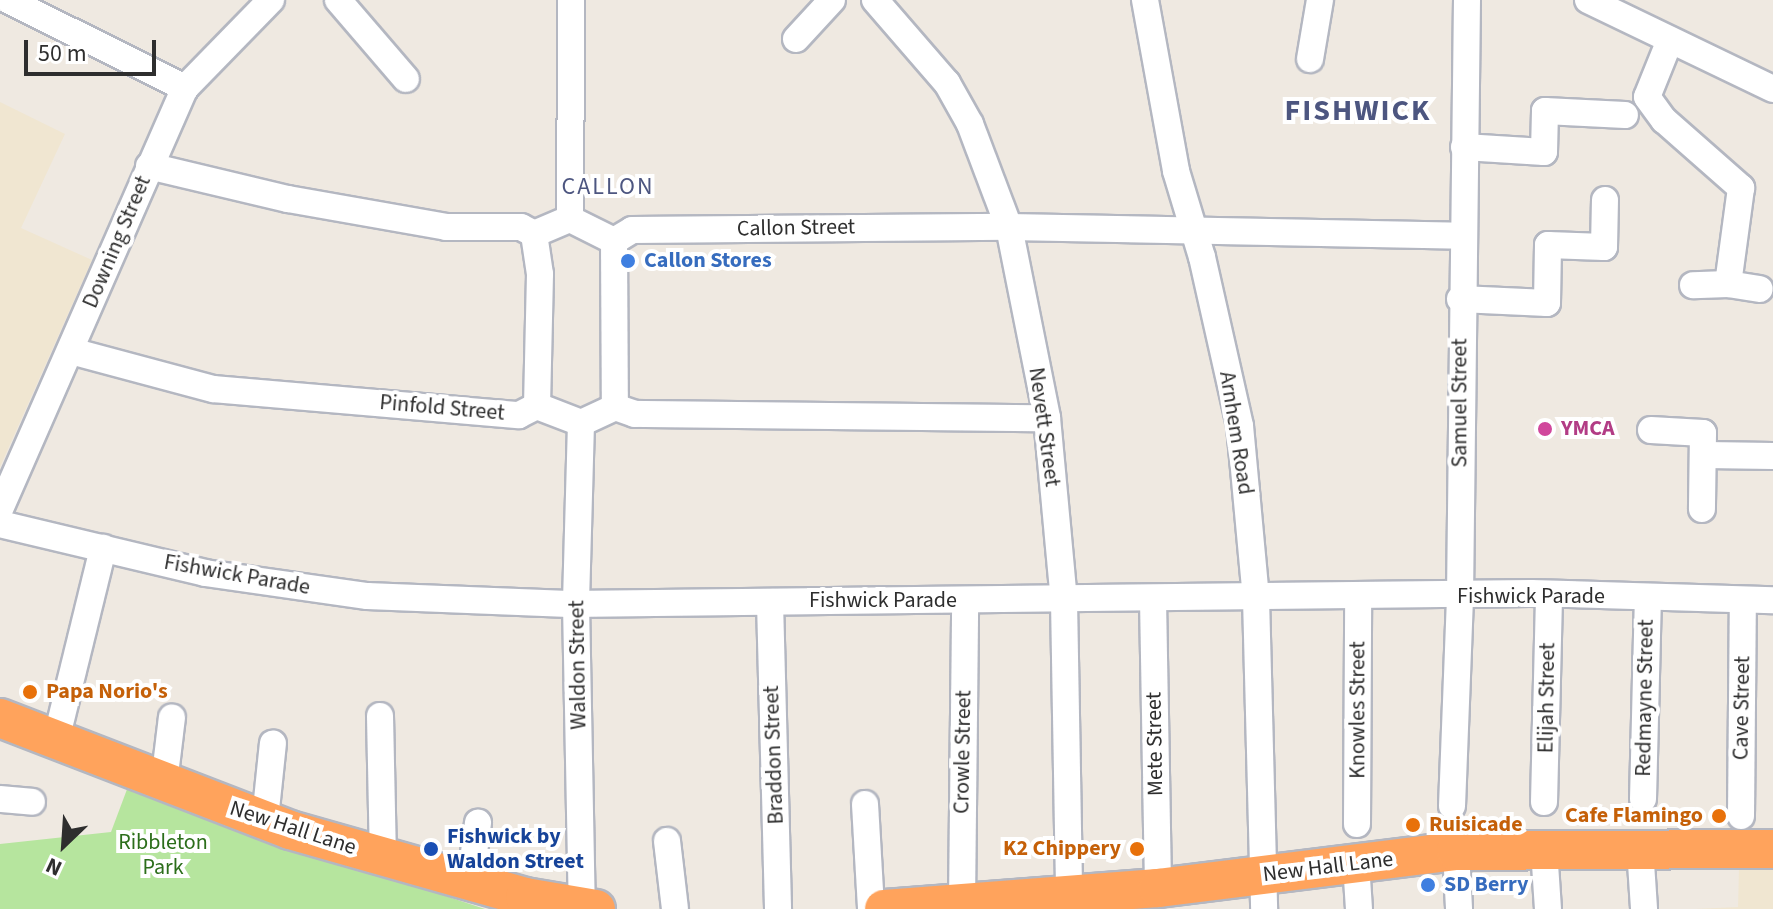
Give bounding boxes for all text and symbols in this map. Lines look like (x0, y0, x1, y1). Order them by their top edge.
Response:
scale bar (28, 24, 160, 74)
text: 50 m (38, 36, 87, 71)
district label: FISHWICK (1285, 93, 1431, 129)
street label: Downing Street (77, 172, 157, 312)
district label: CALLON (562, 173, 654, 201)
street label: Callon Street (737, 214, 855, 242)
place label: Callon Stores (644, 248, 772, 274)
marker: Callon Stores (619, 252, 637, 270)
street label: Samuel Street (1447, 338, 1473, 468)
street label: Nevett Street (1023, 366, 1065, 488)
street label: Arnhem Road (1213, 370, 1259, 496)
street label: Pinfold Street (378, 389, 506, 427)
place label: YMCA (1561, 416, 1615, 442)
marker: YMCA (1536, 420, 1554, 438)
street label: Fishwick Parade (162, 549, 312, 601)
street label: Fishwick Parade (1457, 584, 1605, 610)
street label: Fishwick Parade (809, 588, 957, 614)
street label: Waldon Street (564, 600, 592, 730)
street label: Redmayne Street (1630, 619, 1660, 777)
street label: Knowles Street (1345, 641, 1371, 779)
street label: Elijah Street (1533, 642, 1561, 754)
street label: Cave Street (1728, 656, 1756, 760)
place label: Papa Norio's (46, 679, 168, 705)
marker: Papa Norio's (21, 683, 39, 701)
street label: Braddon Street (758, 685, 790, 825)
street label: Crowle Street (949, 690, 977, 814)
street label: Mete Street (1141, 692, 1169, 796)
street label: New Hall Lane (227, 795, 359, 861)
place label: Cafe Flamingo (1565, 803, 1703, 829)
north arrow (24, 805, 104, 885)
marker: Cafe Flamingo (1710, 807, 1728, 825)
place label: Ruisicade (1429, 812, 1523, 838)
marker: Ruisicade (1404, 816, 1422, 834)
place label: Fishwick by Waldon Street (447, 823, 584, 874)
park label: Ribbleton Park (118, 829, 208, 880)
place label: K2 Chippery (1003, 836, 1121, 862)
marker: Fishwick by Waldon Street (422, 840, 440, 858)
marker: K2 Chippery (1128, 840, 1146, 858)
street label: New Hall Lane (1261, 846, 1395, 888)
text: N (40, 849, 67, 884)
place label: SD Berry (1444, 872, 1528, 898)
marker: SD Berry (1419, 876, 1437, 894)

